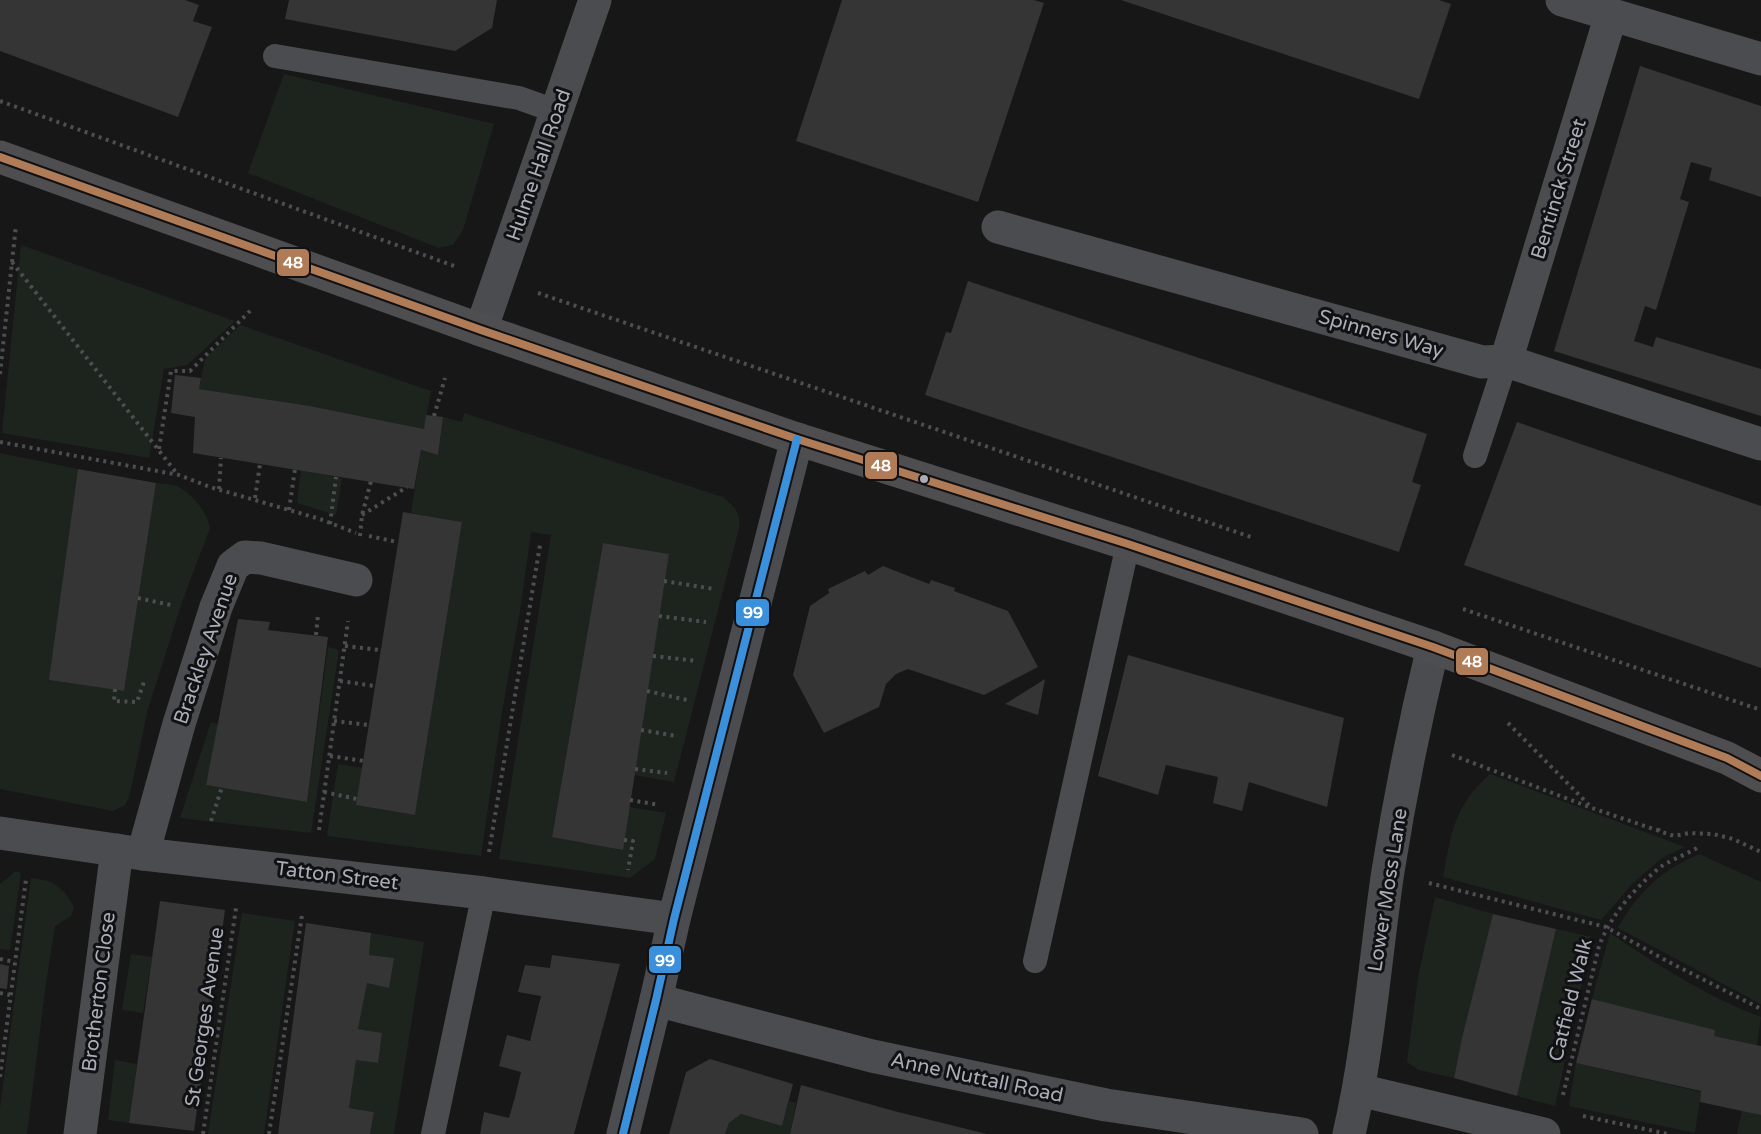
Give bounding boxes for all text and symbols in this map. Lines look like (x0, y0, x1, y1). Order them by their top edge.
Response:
street label: Hulme Hall Road (502, 86, 576, 244)
street label: Bentinck Street (1526, 115, 1592, 262)
line badge: 48 (276, 248, 310, 277)
text: 48 (283, 253, 303, 273)
street label: Spinners Way (1316, 305, 1447, 363)
line badge: 48 (864, 451, 898, 480)
text: 48 (871, 456, 891, 476)
unlabelled marker (918, 473, 930, 485)
street label: Brackley Avenue (169, 570, 243, 728)
line badge: 99 (735, 598, 770, 627)
text: 99 (743, 603, 763, 623)
line badge: 48 (1455, 647, 1489, 676)
text: 48 (1462, 652, 1482, 672)
street label: Lower Moss Lane (1363, 806, 1413, 974)
street label: Tatton Street (274, 857, 400, 895)
street label: Brotherton Close (77, 911, 121, 1073)
street label: St Georges Avenue (181, 926, 229, 1108)
street label: Catfield Walk (1544, 936, 1598, 1064)
line badge: 99 (648, 945, 682, 974)
text: 99 (655, 951, 675, 971)
street label: Anne Nuttall Road (889, 1048, 1065, 1108)

